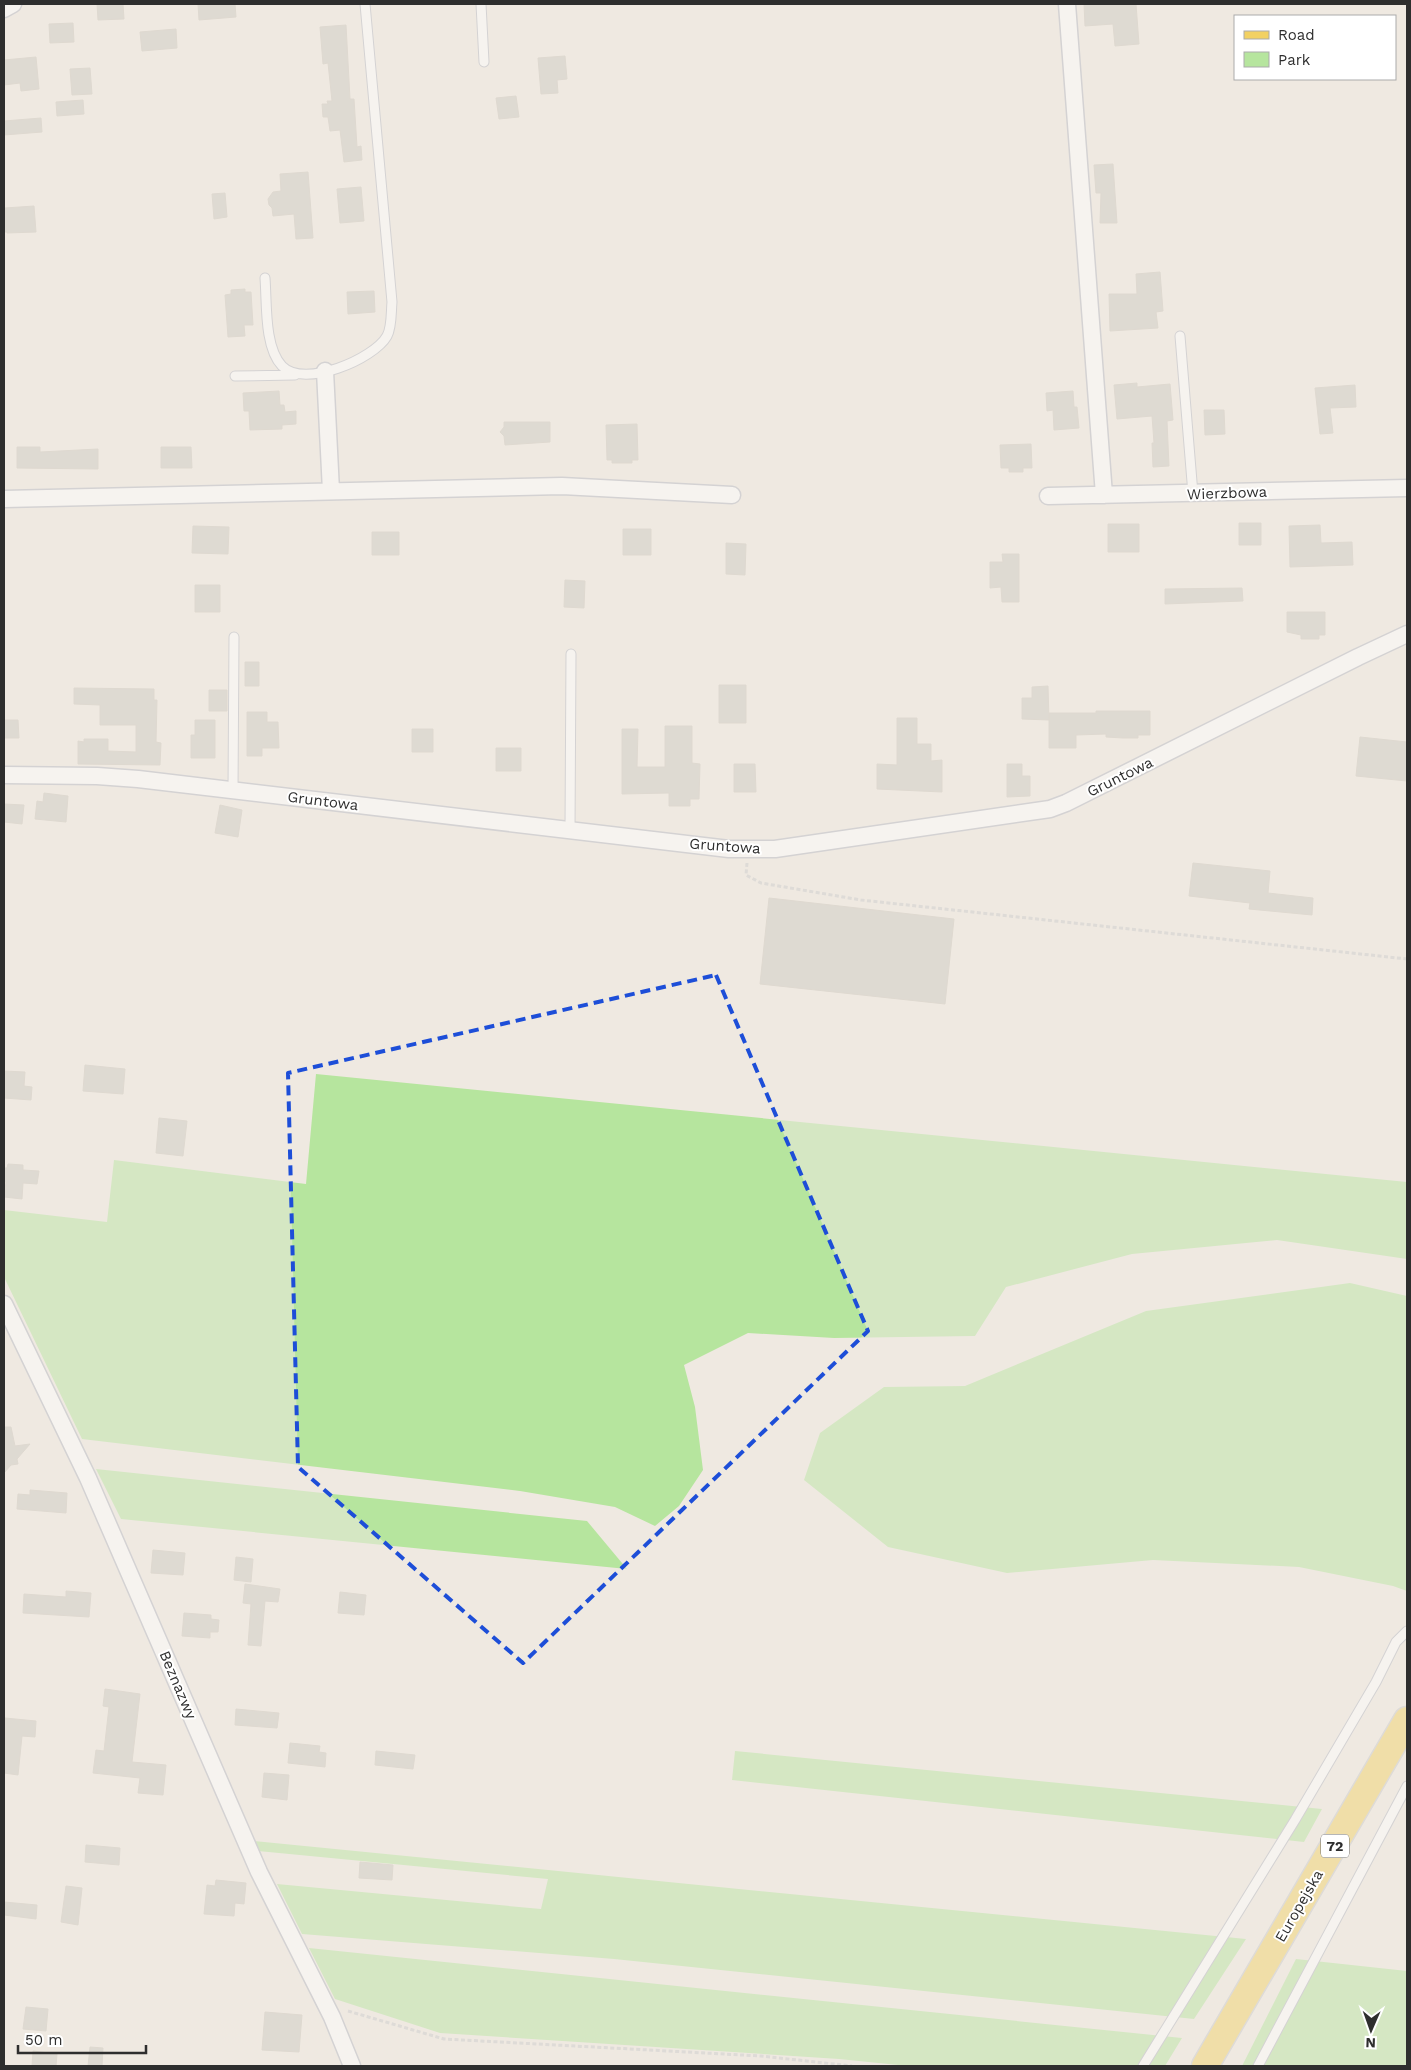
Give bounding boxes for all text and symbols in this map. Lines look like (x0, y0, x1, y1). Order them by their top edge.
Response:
legend (1234, 15, 1396, 80)
text: Road (1278, 26, 1315, 44)
text: Park (1278, 51, 1311, 69)
street label: Wierzbowa (1187, 483, 1268, 503)
street label: Gruntowa (1084, 753, 1156, 801)
street label: Gruntowa (287, 788, 360, 814)
street label: Gruntowa (689, 835, 762, 858)
street label: Beznazwy (156, 1648, 201, 1722)
road number: 72 (1321, 1834, 1349, 1858)
street label: Europejska (1271, 1866, 1327, 1945)
north arrow (1346, 2005, 1396, 2055)
scale bar (18, 2022, 145, 2054)
text: 50 m (25, 2031, 62, 2049)
text: N (1365, 2035, 1376, 2051)

